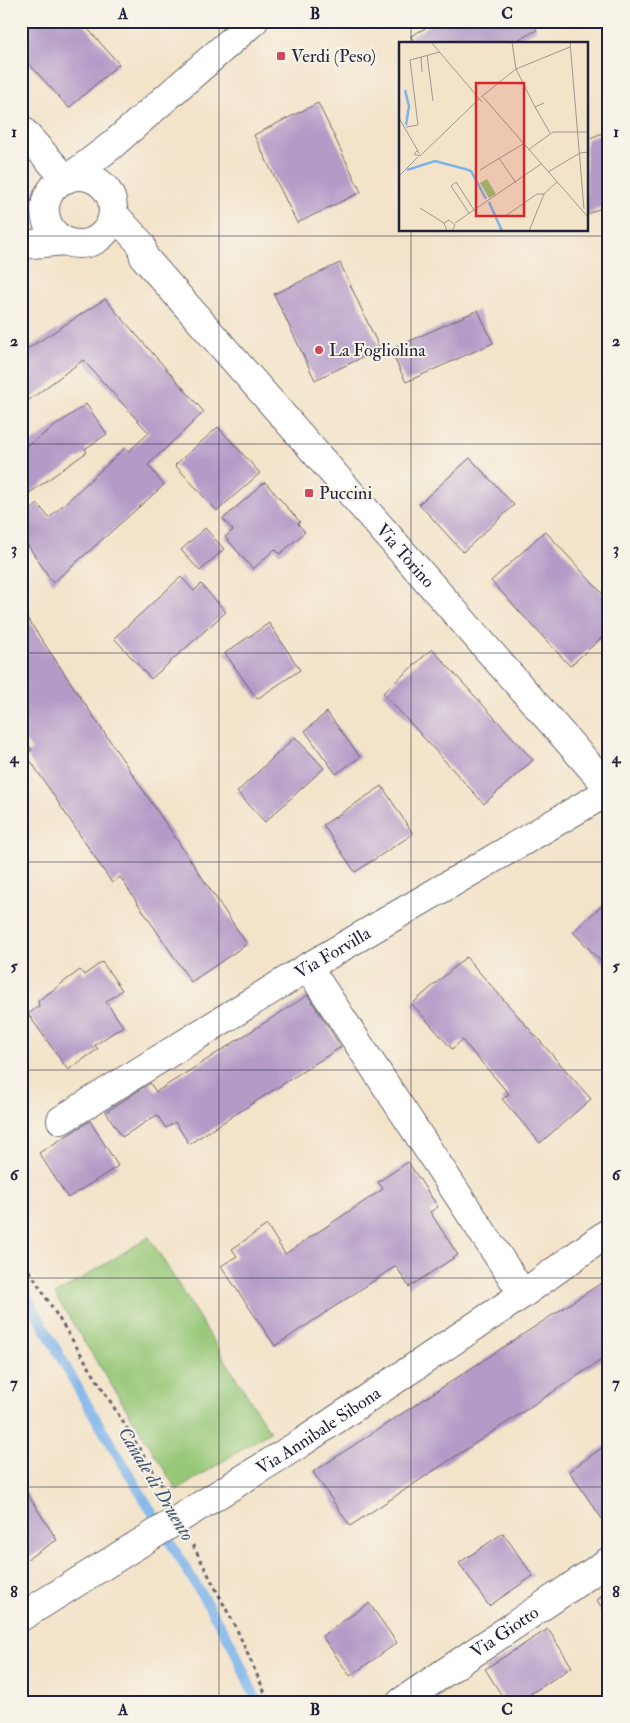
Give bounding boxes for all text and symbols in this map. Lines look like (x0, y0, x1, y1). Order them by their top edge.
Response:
text: A (117, 4, 129, 24)
text: B (310, 4, 320, 24)
text: C (501, 4, 513, 24)
inset map (399, 42, 588, 231)
place label: Verdi (Peso) (291, 45, 376, 68)
marker: Verdi (Peso) (275, 50, 287, 62)
text: 1 (11, 122, 17, 142)
text: 1 (613, 122, 619, 142)
text: 2 (10, 331, 18, 351)
text: 2 (612, 331, 620, 351)
place label: La Fogliolina (329, 339, 426, 362)
marker: La Fogliolina (313, 344, 325, 356)
place label: Puccini (319, 482, 372, 505)
marker: Puccini (303, 487, 315, 499)
street label: Via Torino (371, 519, 440, 593)
text: 3 (11, 539, 17, 559)
text: 3 (613, 539, 619, 559)
text: 4 (9, 748, 20, 768)
text: 4 (611, 748, 622, 768)
street label: Via Forvilla (290, 921, 375, 984)
text: 5 (10, 956, 18, 976)
text: 5 (612, 956, 620, 976)
text: 6 (10, 1165, 20, 1185)
text: 6 (612, 1165, 622, 1185)
text: 7 (10, 1373, 18, 1393)
text: 7 (612, 1373, 620, 1393)
street label: Via Annibale Sibona (252, 1381, 386, 1480)
water label: Canale di Druento (113, 1423, 200, 1546)
text: 8 (10, 1582, 18, 1602)
text: 8 (612, 1582, 620, 1602)
street label: Via Giotto (466, 1600, 543, 1663)
text: A (117, 1700, 129, 1720)
text: B (310, 1700, 320, 1720)
text: C (501, 1700, 513, 1720)

